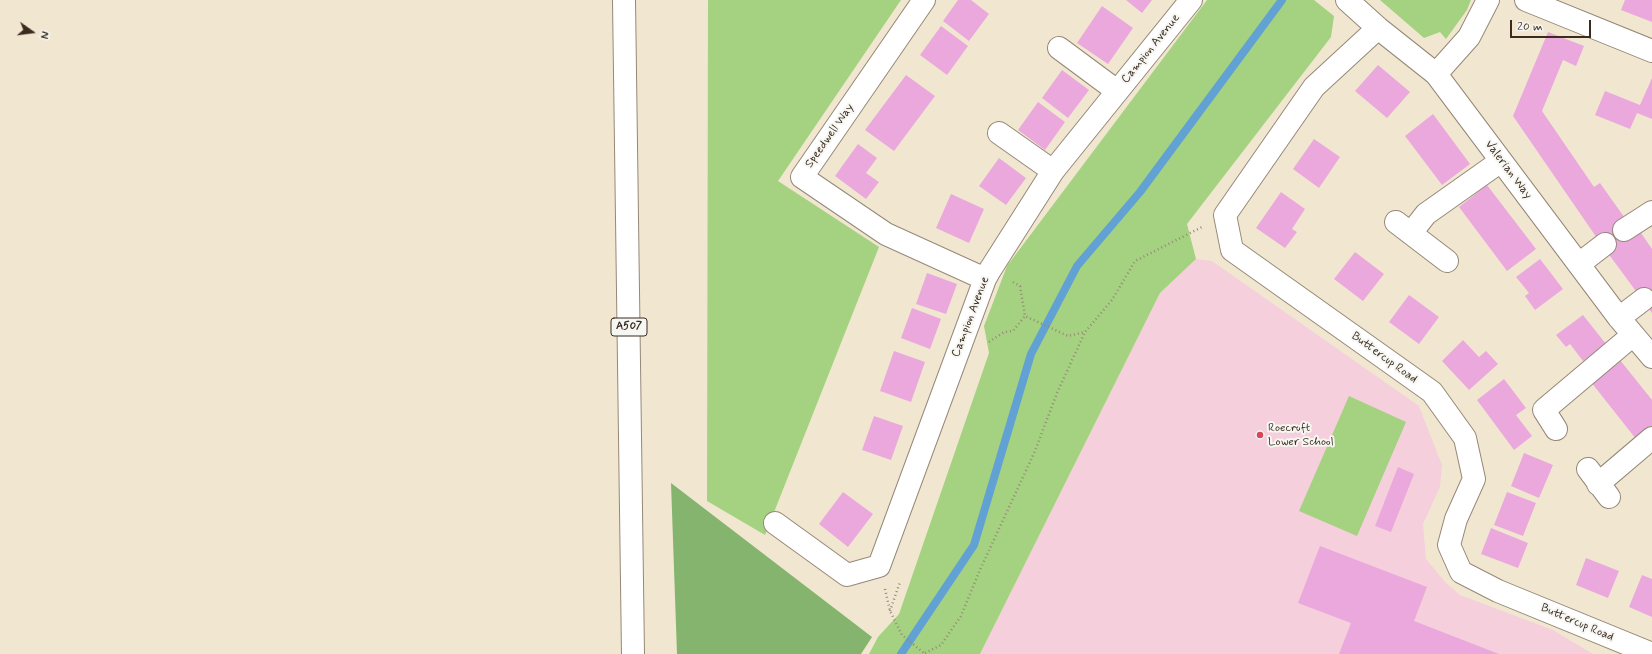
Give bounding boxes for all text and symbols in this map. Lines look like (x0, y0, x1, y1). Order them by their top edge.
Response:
street label: Campion Avenue (1119, 11, 1183, 87)
north arrow (12, 12, 52, 52)
scale bar (1512, 12, 1593, 38)
text: 20 m (1517, 19, 1543, 35)
text: N (36, 30, 51, 40)
street label: Speedwell Way (803, 101, 857, 171)
street label: Valerian Way (1481, 138, 1535, 202)
street label: Campion Avenue (949, 275, 993, 359)
road number: A507 (611, 318, 647, 336)
street label: Buttercup Road (1348, 329, 1420, 387)
place label: Roecroft Lower School (1268, 421, 1334, 449)
marker: Roecroft Lower School (1255, 430, 1265, 440)
street label: Buttercup Road (1538, 601, 1616, 645)

